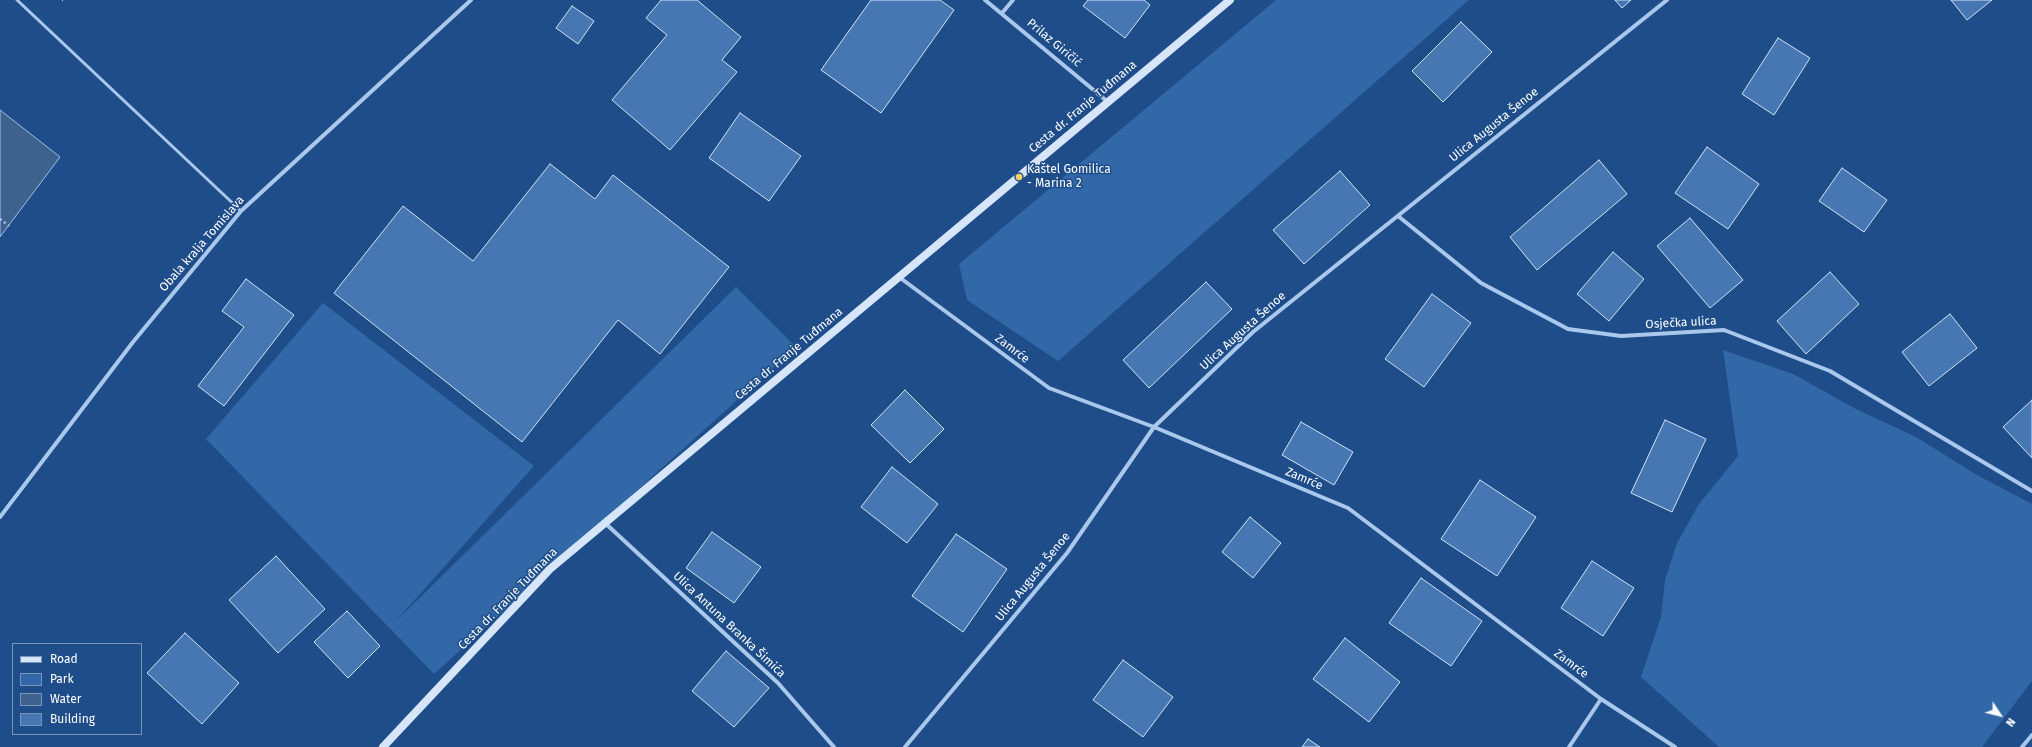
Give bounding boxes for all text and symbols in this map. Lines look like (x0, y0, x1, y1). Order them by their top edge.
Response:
street label: Prilaz Giričić (1024, 16, 1084, 70)
street label: Cesta dr. Franje Tuđmana (1026, 58, 1140, 156)
street label: Ulica Augusta Šenoe (1447, 85, 1541, 165)
place label: Kaštel Gomilica - Marina 2 (1027, 163, 1111, 191)
marker: Kaštel Gomilica - Marina 2 (1014, 172, 1024, 182)
street label: Obala kralja Tomislava (157, 193, 247, 295)
street label: Ulica Augusta Šenoe (1197, 289, 1289, 373)
street label: Cesta dr. Franje Tuđmana (732, 305, 846, 403)
street label: Osječka ulica (1645, 314, 1717, 332)
street label: Zamrće (992, 331, 1032, 367)
street label: Zamrće (1283, 465, 1325, 493)
street label: Ulica Augusta Šenoe (993, 530, 1073, 624)
street label: Cesta dr. Franje Tuđmana (456, 545, 560, 653)
street label: Ulica Antuna Branka Šimića (670, 569, 788, 681)
legend (12, 643, 142, 735)
street label: Zamrće (1551, 646, 1591, 682)
text: Road (50, 652, 78, 666)
text: Park (50, 672, 74, 686)
text: Water (50, 692, 81, 706)
north arrow (1980, 695, 2020, 735)
text: Building (50, 712, 95, 726)
text: N (2003, 715, 2018, 729)

